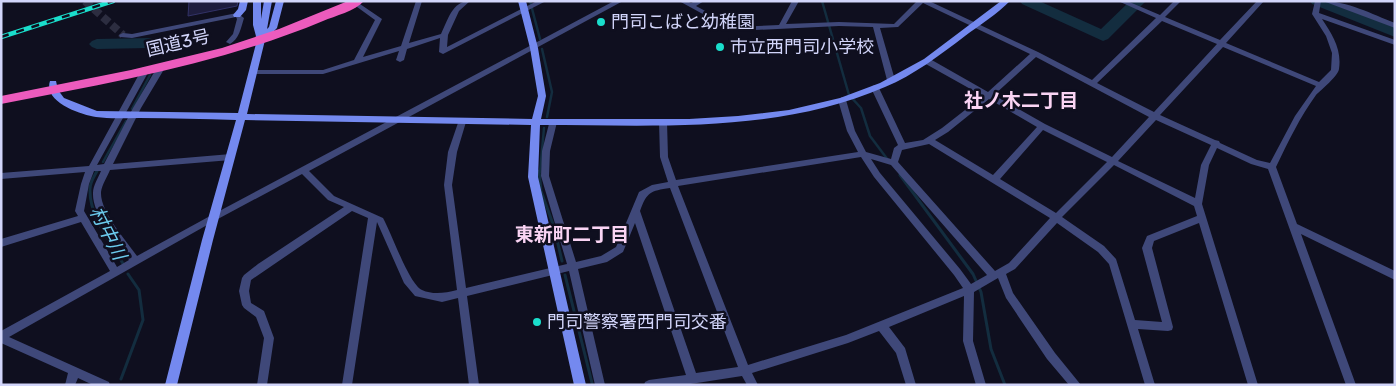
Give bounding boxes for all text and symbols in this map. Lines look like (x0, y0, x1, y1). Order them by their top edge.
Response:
place label: 門司こばと幼稚園 (611, 11, 755, 33)
marker: 門司こばと幼稚園 (595, 16, 607, 28)
street label: 国道3号 (144, 25, 212, 61)
place label: 市立西門司小学校 (730, 36, 874, 58)
marker: 市立西門司小学校 (714, 41, 726, 53)
district label: 社ノ木二丁目 (964, 89, 1078, 112)
water label: 村中川 (85, 202, 132, 265)
district label: 東新町二丁目 (515, 223, 629, 246)
place label: 門司警察署西門司交番 (547, 311, 727, 333)
marker: 門司警察署西門司交番 (531, 316, 543, 328)

